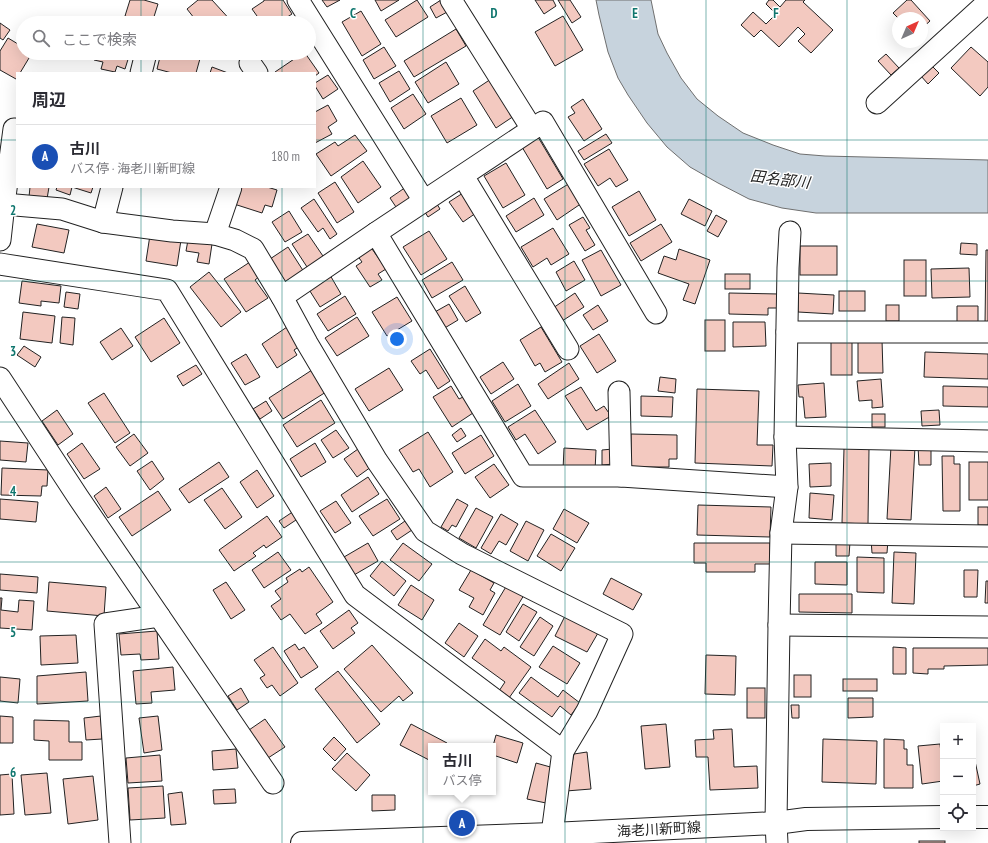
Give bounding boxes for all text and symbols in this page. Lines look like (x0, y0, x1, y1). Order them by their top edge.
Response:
text: C (350, 5, 356, 22)
text: D (491, 5, 498, 22)
text: E (632, 5, 638, 22)
text: F (773, 5, 779, 22)
north arrow (892, 12, 928, 48)
search box (16, 16, 316, 60)
icon: search (30, 27, 52, 49)
text: ここで検索 (62, 30, 137, 49)
text: 周辺 (32, 89, 66, 111)
text: 古川 (70, 139, 100, 158)
text: A (42, 148, 48, 165)
text: 180 m (271, 148, 300, 165)
text: バス停 · 海老川新町線 (70, 160, 195, 177)
water label: 田名部川 (749, 166, 813, 192)
text: 2 (10, 202, 16, 219)
your location (387, 329, 407, 349)
text: 3 (10, 343, 16, 360)
text: 4 (10, 483, 17, 500)
text: 5 (10, 624, 16, 641)
map controls (940, 723, 976, 831)
button: + (940, 723, 976, 759)
popup (428, 743, 496, 795)
text: 古川 (442, 751, 473, 770)
button: − (940, 759, 976, 795)
text: 6 (10, 764, 16, 781)
text: バス停 (442, 772, 482, 789)
button: locate (940, 795, 976, 831)
pin: A (449, 808, 475, 838)
street label: 海老川新町線 (617, 818, 701, 840)

